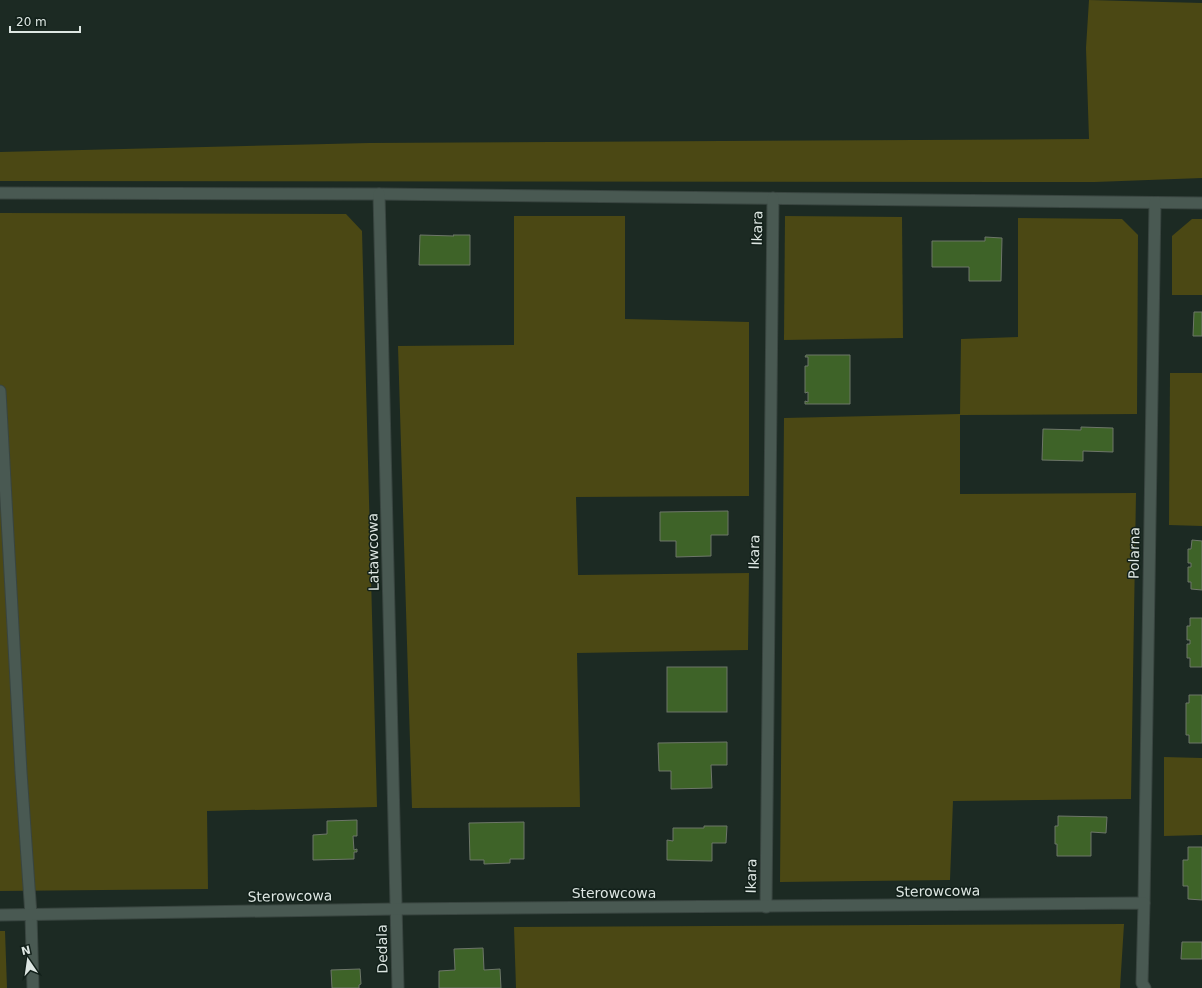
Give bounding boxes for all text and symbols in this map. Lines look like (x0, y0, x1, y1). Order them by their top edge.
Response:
scale bar (10, 8, 80, 34)
text: 20 m (16, 15, 47, 29)
street label: Ikara (749, 210, 765, 246)
street label: Latawcowa (364, 513, 382, 591)
street label: Polarna (1126, 527, 1142, 579)
street label: Ikara (746, 534, 762, 570)
street label: Ikara (743, 858, 759, 894)
street label: Sterowcowa (895, 882, 981, 900)
street label: Sterowcowa (572, 885, 656, 901)
street label: Sterowcowa (247, 887, 333, 905)
street label: Dedala (374, 924, 390, 974)
north arrow (8, 940, 48, 980)
text: N (20, 943, 32, 958)

